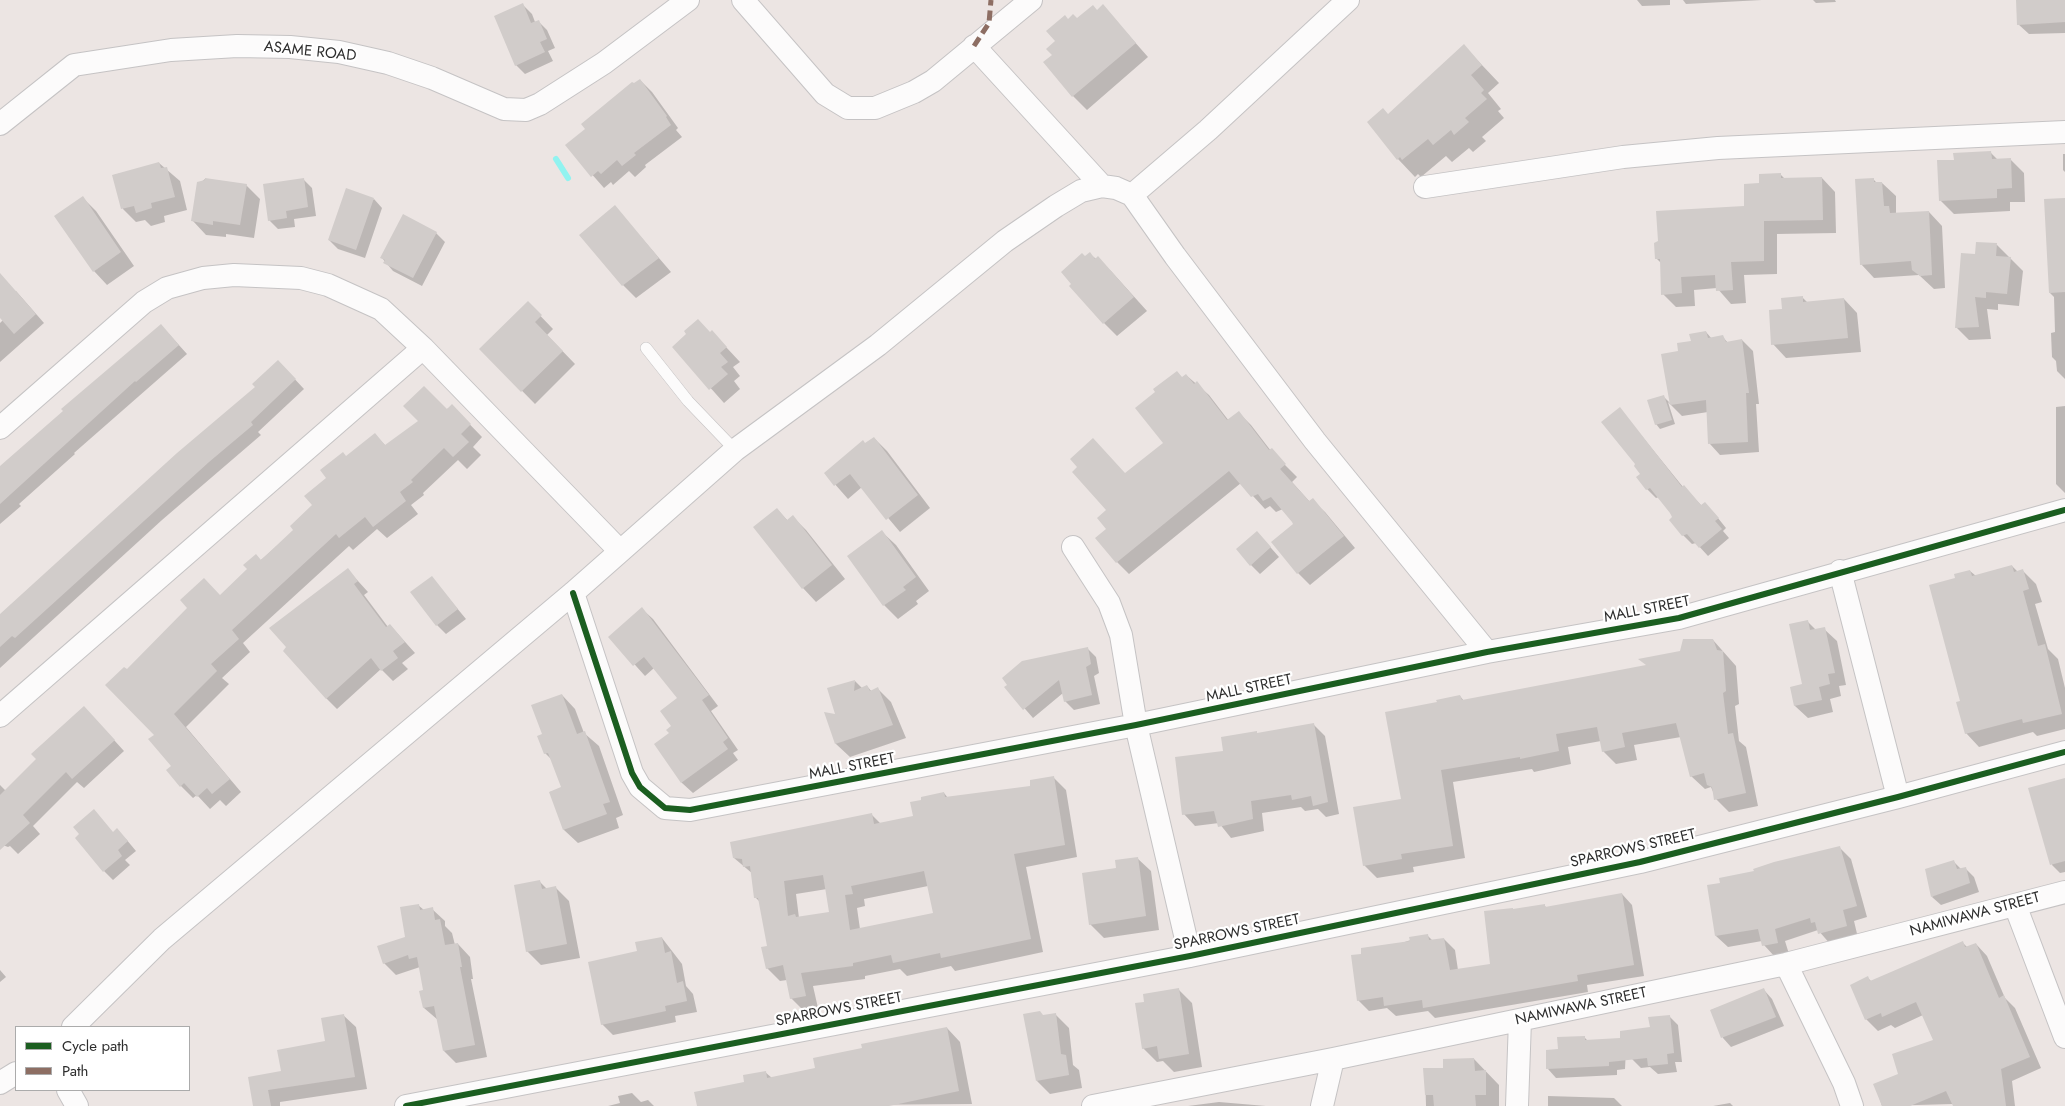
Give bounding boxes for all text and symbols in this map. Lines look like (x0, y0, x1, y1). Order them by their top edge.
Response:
street label: ASAME ROAD (263, 38, 357, 66)
street label: MALL STREET (1603, 593, 1691, 627)
street label: MALL STREET (1205, 671, 1293, 707)
street label: MALL STREET (808, 750, 896, 784)
street label: SPARROWS STREET (1569, 826, 1697, 872)
street label: NAMIWAWA STREET (1908, 889, 2042, 941)
street label: SPARROWS STREET (1172, 911, 1302, 955)
street label: NAMIWAWA STREET (1514, 984, 1648, 1030)
street label: SPARROWS STREET (774, 989, 904, 1031)
legend (15, 1026, 190, 1091)
text: Cycle path (62, 1035, 129, 1057)
text: Path (62, 1060, 88, 1082)

